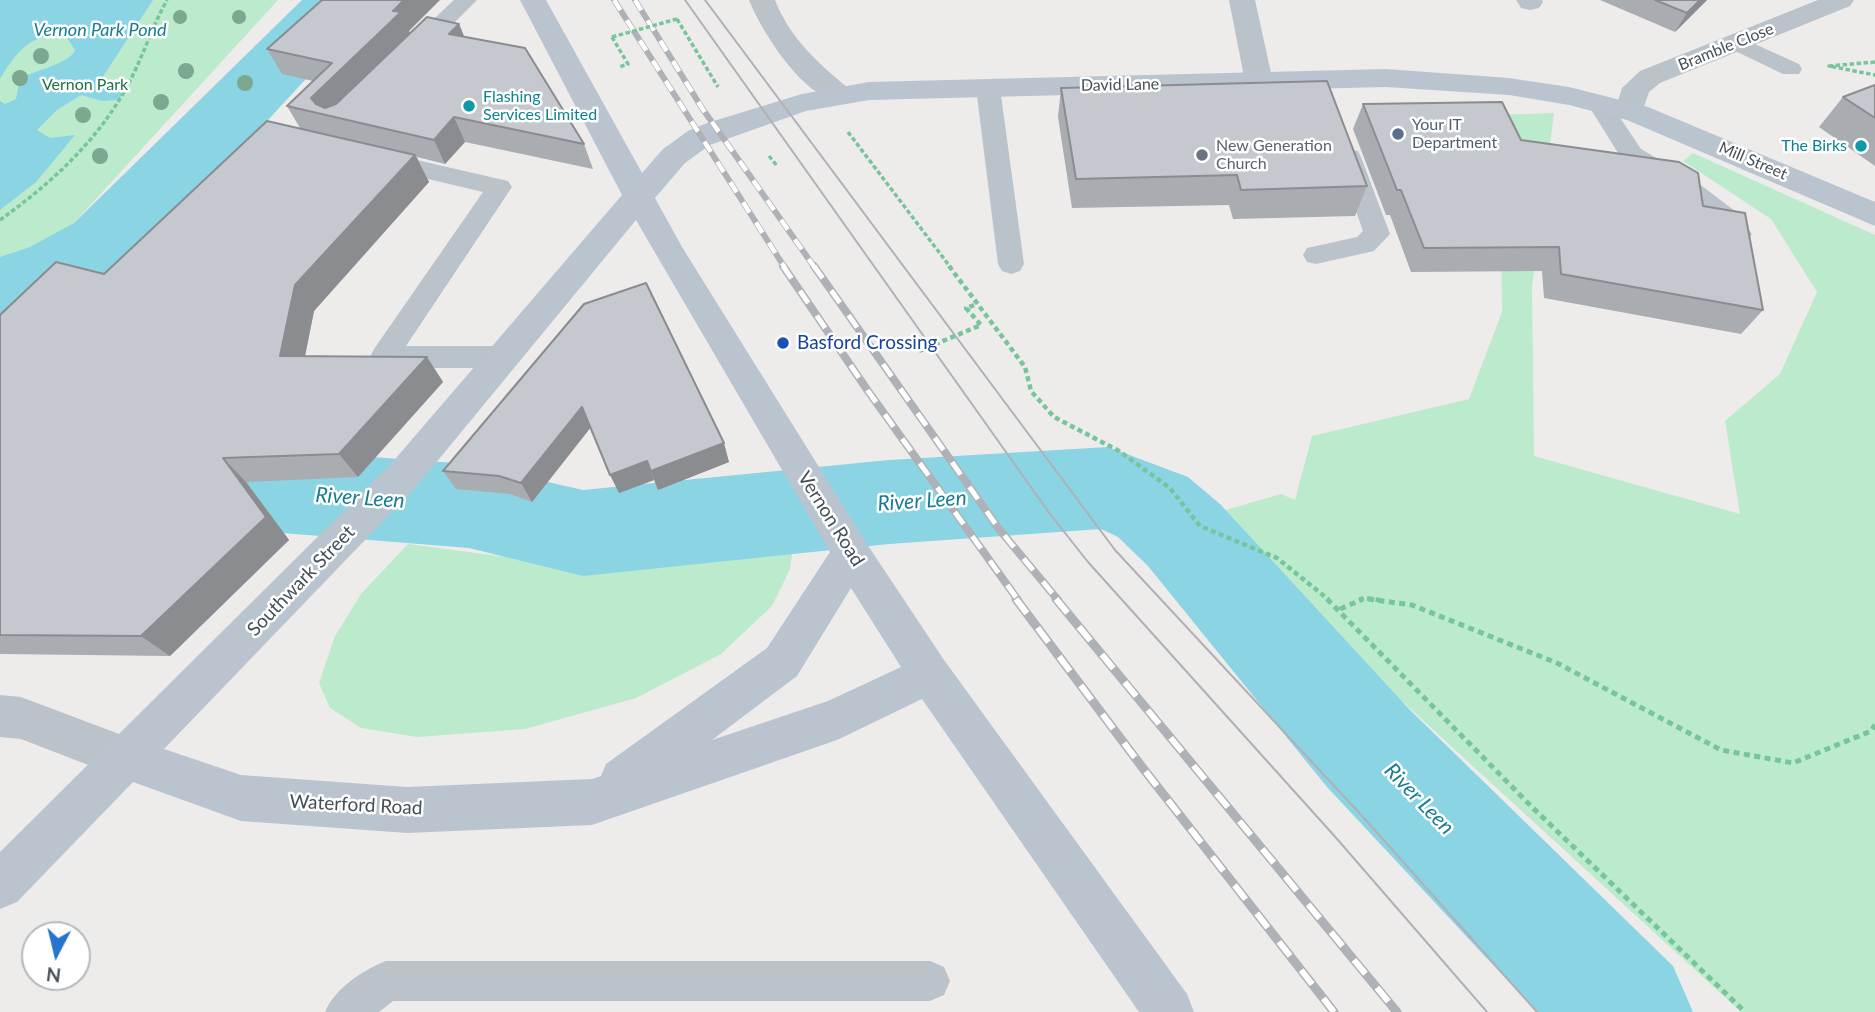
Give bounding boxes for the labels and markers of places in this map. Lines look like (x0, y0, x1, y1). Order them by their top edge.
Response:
place label: Flashing Services Limited (483, 87, 597, 125)
marker: Flashing Services Limited (461, 98, 477, 114)
place label: Your IT Department (1412, 115, 1497, 153)
marker: Your IT Department (1390, 126, 1406, 142)
place label: New Generation Church (1216, 136, 1332, 174)
place label: The Birks (1781, 136, 1847, 156)
marker: The Birks (1853, 138, 1869, 154)
marker: New Generation Church (1194, 147, 1210, 163)
place label: Basford Crossing (797, 332, 937, 354)
marker: Basford Crossing (775, 335, 791, 351)

